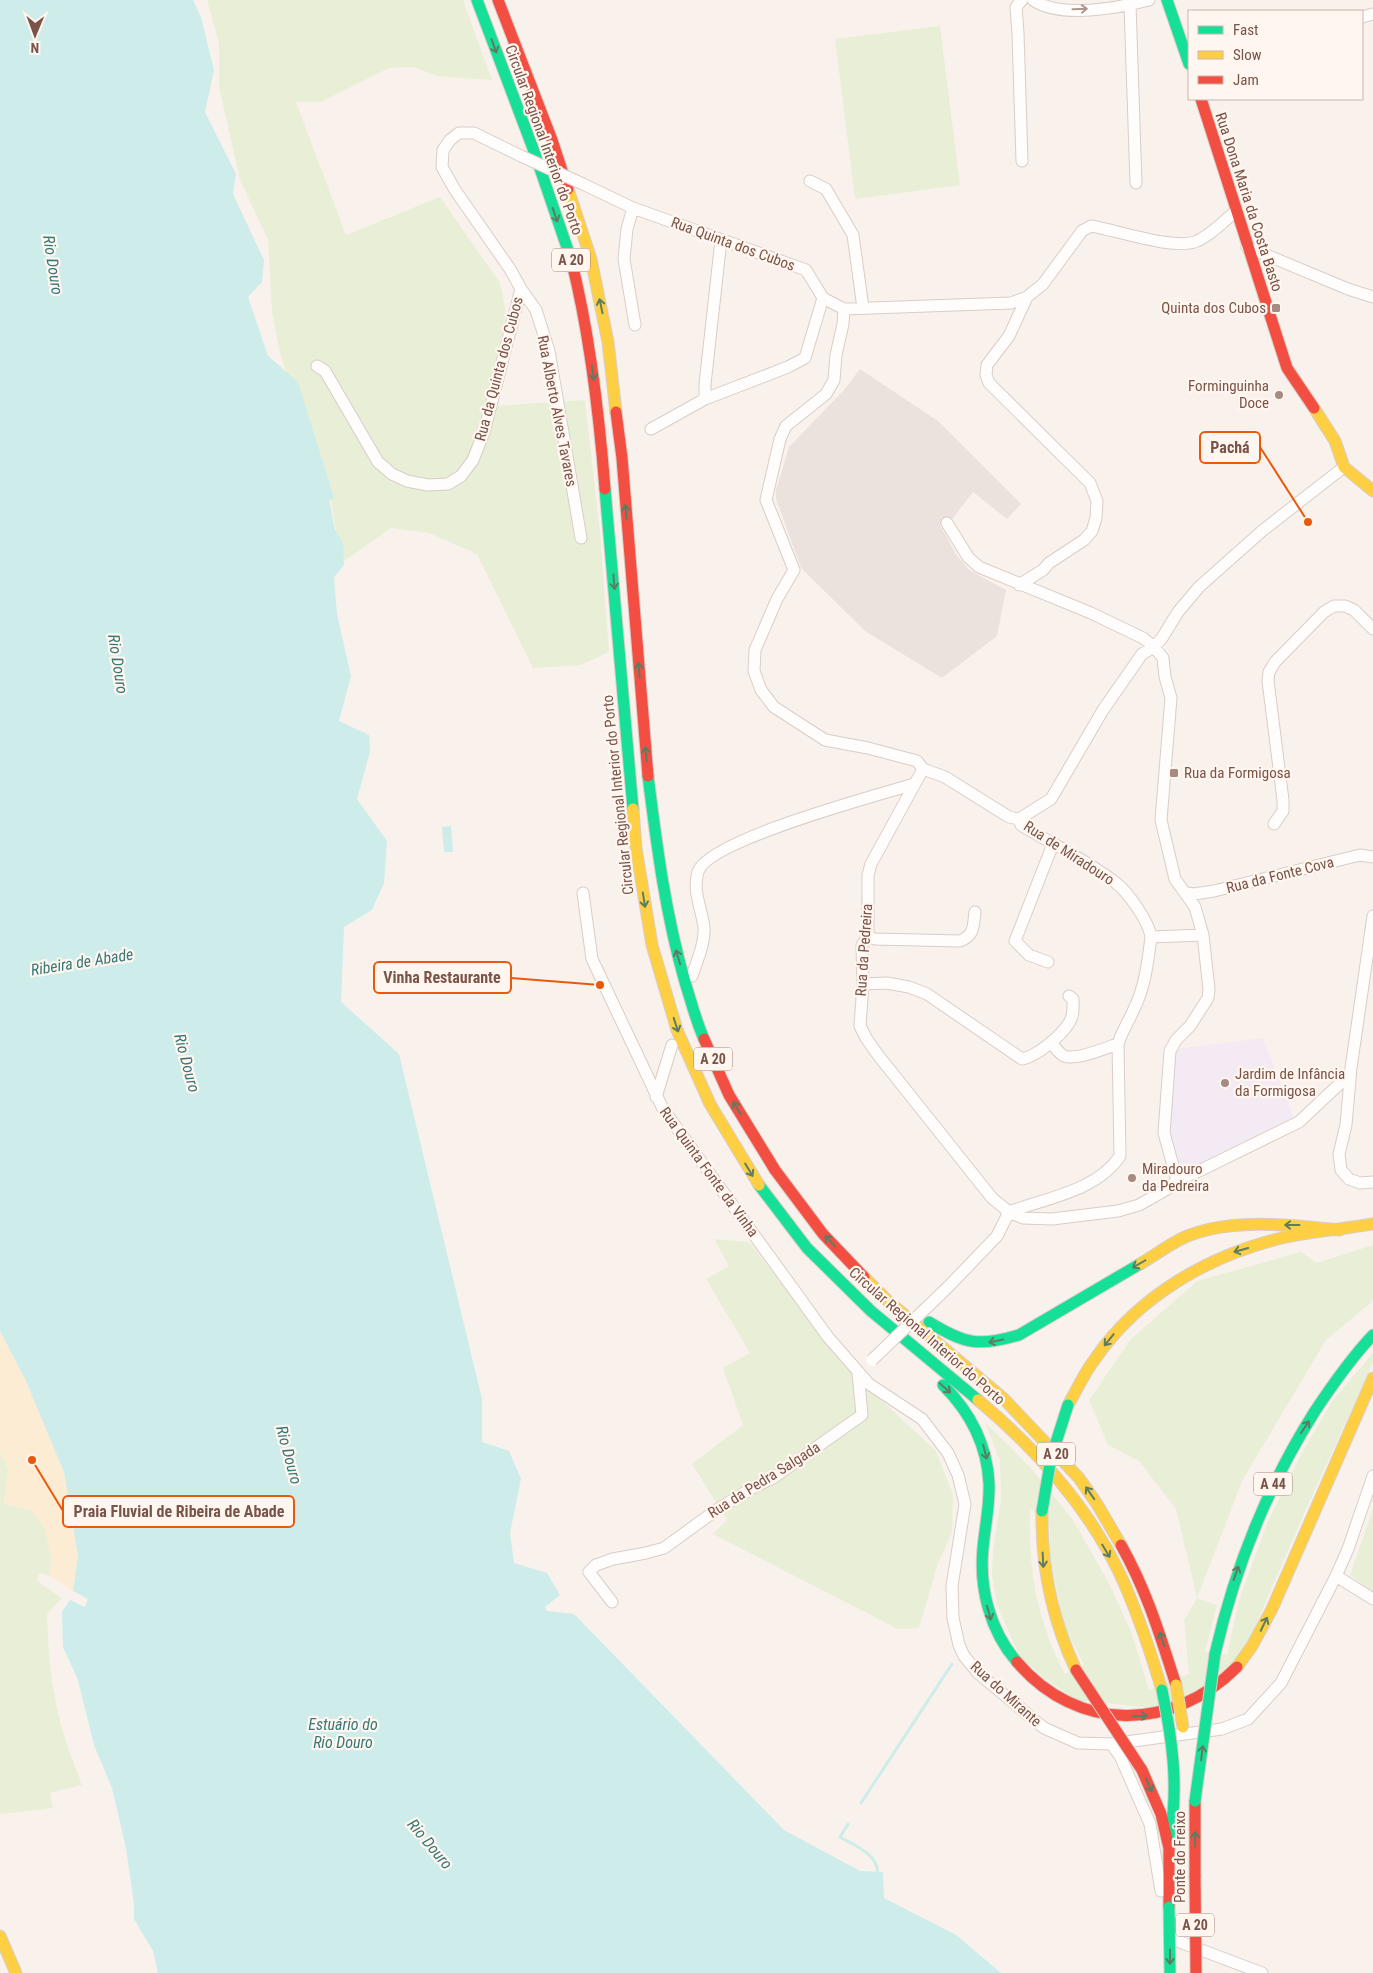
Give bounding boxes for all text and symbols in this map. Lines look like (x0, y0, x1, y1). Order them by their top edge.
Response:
one-way arrow (1072, 5, 1088, 14)
north arrow (10, 10, 60, 60)
legend (1188, 10, 1363, 100)
text: Fast (1233, 21, 1258, 39)
one-way arrow (490, 37, 499, 53)
text: N (30, 40, 39, 56)
street label: Circular Regional Interior do Porto (501, 43, 587, 237)
text: Slow (1233, 46, 1262, 64)
text: Jam (1233, 71, 1259, 89)
street label: Rua Dona Maria da Costa Basto (1212, 110, 1286, 294)
one-way arrow (551, 207, 561, 223)
street label: Rua Quinta dos Cubos (669, 213, 798, 275)
water label: Rio Douro (39, 234, 67, 296)
road number: A 20 (552, 248, 590, 272)
street label: Rua da Quinta dos Cubos (471, 295, 527, 443)
one-way arrow (595, 298, 605, 314)
place label: Quinta dos Cubos (1161, 299, 1266, 317)
marker: Quinta dos Cubos (1270, 302, 1282, 314)
street label: Rua Alberto Alves Tavares (533, 334, 581, 488)
one-way arrow (589, 364, 599, 380)
place label: Forminguinha Doce (1188, 377, 1269, 412)
marker: Forminguinha Doce (1273, 389, 1285, 401)
callout: Pachá (1200, 432, 1260, 463)
text: Pachá (1210, 438, 1250, 457)
one-way arrow (621, 504, 631, 520)
one-way arrow (609, 573, 618, 589)
water label: Rio Douro (104, 633, 132, 695)
one-way arrow (635, 662, 644, 678)
street label: Circular Regional Interior do Porto (599, 694, 637, 896)
one-way arrow (642, 746, 651, 762)
place label: Rua da Formigosa (1184, 764, 1291, 782)
marker: Rua da Formigosa (1168, 767, 1180, 779)
street label: Rua de Miradouro (1020, 817, 1118, 889)
street label: Rua da Fonte Cova (1224, 853, 1336, 897)
one-way arrow (640, 892, 650, 908)
street label: Rua da Pedreira (852, 903, 876, 997)
water label: Ribeira de Abade (29, 945, 135, 979)
one-way arrow (672, 949, 682, 965)
callout: Vinha Restaurante (374, 962, 511, 993)
text: Vinha Restaurante (383, 968, 501, 987)
one-way arrow (671, 1017, 681, 1033)
water label: Rio Douro (170, 1032, 204, 1095)
road number: A 20 (694, 1048, 732, 1070)
place label: Jardim de Infância da Formigosa (1235, 1065, 1345, 1100)
marker: Jardim de Infância da Formigosa (1219, 1077, 1231, 1089)
one-way arrow (731, 1101, 741, 1115)
street label: Rua Quinta Fonte da Vinha (656, 1103, 762, 1241)
place label: Miradouro da Pedreira (1142, 1160, 1209, 1195)
one-way arrow (744, 1162, 754, 1176)
marker: Miradouro da Pedreira (1126, 1172, 1138, 1184)
one-way arrow (1284, 1220, 1300, 1230)
one-way arrow (824, 1234, 836, 1247)
one-way arrow (1234, 1245, 1250, 1255)
one-way arrow (1132, 1260, 1146, 1270)
street label: Circular Regional Interior do Porto (845, 1263, 1009, 1409)
one-way arrow (1104, 1334, 1115, 1347)
one-way arrow (989, 1337, 1005, 1346)
one-way arrow (939, 1382, 952, 1394)
one-way arrow (1300, 1420, 1310, 1434)
water label: Rio Douro (272, 1424, 306, 1487)
street label: Rua da Pedra Salgada (704, 1438, 824, 1522)
road number: A 20 (1037, 1442, 1075, 1466)
one-way arrow (981, 1444, 990, 1460)
road number: A 44 (1254, 1472, 1292, 1496)
one-way arrow (1085, 1487, 1095, 1501)
callout: Praia Fluvial de Ribeira de Abade (63, 1496, 294, 1527)
text: Praia Fluvial de Ribeira de Abade (74, 1502, 285, 1521)
one-way arrow (1102, 1543, 1112, 1557)
one-way arrow (1038, 1552, 1047, 1568)
one-way arrow (1232, 1566, 1241, 1582)
one-way arrow (985, 1605, 995, 1621)
one-way arrow (1260, 1617, 1270, 1632)
one-way arrow (1156, 1631, 1166, 1647)
street label: Rua do Mirante (967, 1657, 1045, 1731)
one-way arrow (1132, 1711, 1148, 1720)
water label: Estuário do Rio Douro (308, 1715, 378, 1752)
one-way arrow (1197, 1745, 1207, 1761)
one-way arrow (1145, 1777, 1154, 1792)
street label: Ponte do Freixo (1171, 1811, 1189, 1903)
water label: Rio Douro (404, 1815, 457, 1873)
one-way arrow (1190, 1831, 1200, 1848)
road number: A 20 (1176, 1914, 1214, 1936)
one-way arrow (1165, 1949, 1175, 1965)

